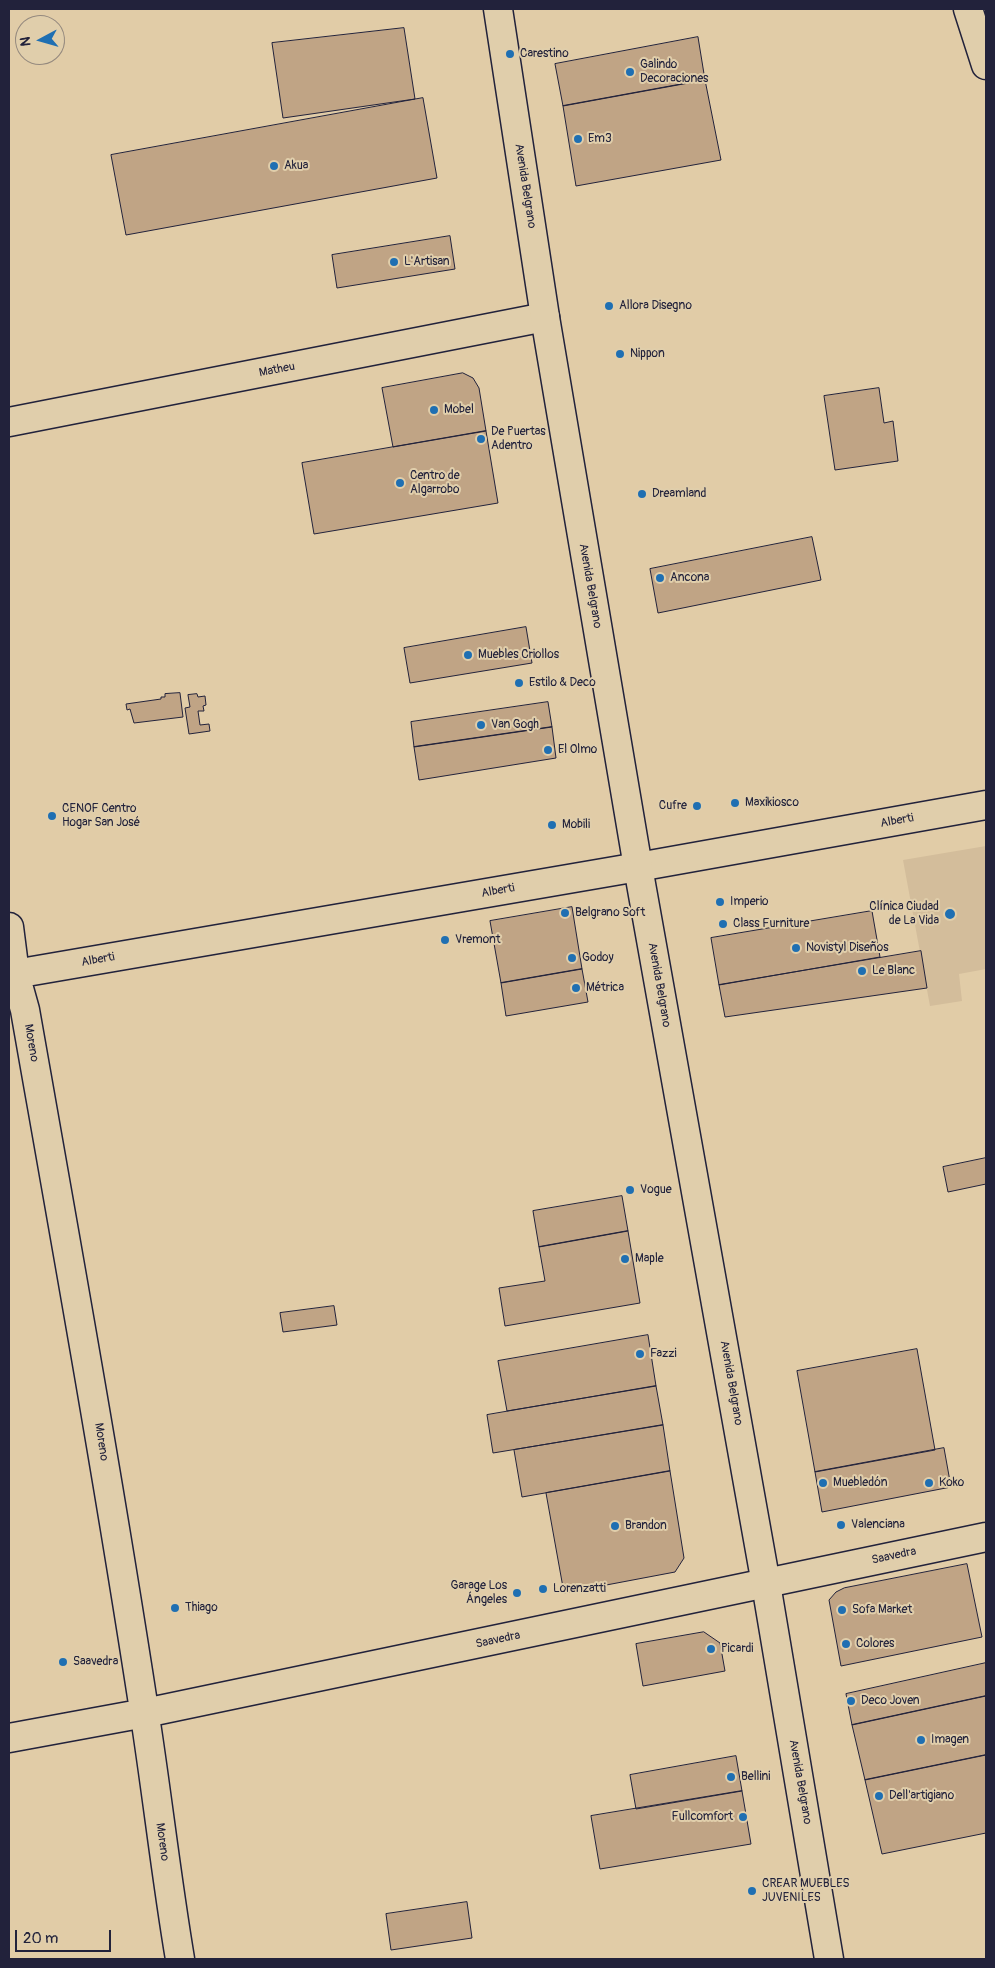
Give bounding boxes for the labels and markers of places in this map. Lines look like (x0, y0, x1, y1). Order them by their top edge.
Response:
place label: Carestino (520, 47, 569, 61)
marker: Carestino (504, 48, 516, 60)
place label: Galindo Decoraciones (640, 58, 708, 86)
marker: Galindo Decoraciones (624, 66, 636, 78)
place label: Em3 (588, 132, 612, 146)
marker: Em3 (572, 133, 584, 145)
place label: Akua (284, 159, 308, 173)
marker: Akua (268, 160, 280, 172)
place label: L'Artisan (404, 255, 450, 269)
marker: L'Artisan (388, 256, 400, 268)
place label: Allora Disegno (619, 299, 692, 313)
marker: Allora Disegno (603, 300, 615, 312)
place label: Nippon (630, 347, 665, 361)
marker: Nippon (614, 348, 626, 360)
place label: Mobel (444, 403, 474, 417)
marker: Mobel (428, 404, 440, 416)
place label: De Puertas Adentro (491, 425, 546, 453)
marker: De Puertas Adentro (475, 433, 487, 445)
place label: Centro de Algarrobo (410, 469, 460, 497)
marker: Centro de Algarrobo (394, 477, 406, 489)
place label: Dreamland (652, 487, 706, 501)
marker: Dreamland (636, 488, 648, 500)
place label: Ancona (670, 571, 709, 585)
marker: Ancona (654, 572, 666, 584)
place label: Muebles Criollos (478, 648, 559, 662)
marker: Muebles Criollos (462, 649, 474, 661)
place label: Estilo & Deco (529, 676, 596, 690)
marker: Estilo & Deco (513, 677, 525, 689)
place label: Van Gogh (491, 718, 539, 732)
marker: Van Gogh (475, 719, 487, 731)
place label: El Olmo (558, 743, 597, 757)
marker: El Olmo (542, 744, 554, 756)
place label: Maxikiosco (745, 796, 799, 810)
marker: Maxikiosco (729, 797, 741, 809)
place label: Cufre (659, 799, 687, 813)
marker: Cufre (691, 800, 703, 812)
place label: CENOF Centro Hogar San José (62, 802, 140, 830)
marker: CENOF Centro Hogar San José (46, 810, 58, 822)
place label: Mobili (562, 818, 590, 832)
marker: Mobili (546, 819, 558, 831)
place label: Imperio (730, 895, 768, 909)
marker: Imperio (714, 896, 726, 908)
place label: Clínica Ciudad de La Vida (869, 900, 939, 928)
place label: Belgrano Soft (575, 906, 645, 920)
marker: Belgrano Soft (559, 907, 571, 919)
marker: Clínica Ciudad de La Vida (943, 907, 957, 921)
place label: Class Furniture (733, 917, 809, 931)
marker: Class Furniture (717, 918, 729, 930)
place label: Vremont (455, 933, 501, 947)
marker: Vremont (439, 934, 451, 946)
place label: Novistyl Diseños (806, 941, 889, 955)
marker: Novistyl Diseños (790, 942, 802, 954)
place label: Godoy (582, 951, 614, 965)
marker: Godoy (566, 952, 578, 964)
place label: Le Blanc (872, 964, 915, 978)
marker: Le Blanc (856, 965, 868, 977)
place label: Métrica (586, 981, 624, 995)
marker: Métrica (570, 982, 582, 994)
place label: Vogue (640, 1183, 672, 1197)
marker: Vogue (624, 1184, 636, 1196)
place label: Maple (635, 1252, 664, 1266)
marker: Maple (619, 1253, 631, 1265)
place label: Fazzi (650, 1347, 677, 1361)
marker: Fazzi (634, 1348, 646, 1360)
place label: Muebledón (833, 1476, 887, 1490)
place label: Koko (939, 1476, 964, 1490)
marker: Muebledón (817, 1477, 829, 1489)
marker: Koko (923, 1477, 935, 1489)
place label: Valenciana (851, 1518, 905, 1532)
place label: Brandon (625, 1519, 667, 1533)
marker: Valenciana (835, 1519, 847, 1531)
marker: Brandon (609, 1520, 621, 1532)
place label: Garage Los Ángeles (450, 1579, 507, 1607)
place label: Lorenzatti (553, 1582, 606, 1596)
marker: Lorenzatti (537, 1583, 549, 1595)
marker: Garage Los Ángeles (511, 1587, 523, 1599)
place label: Thiago (185, 1601, 218, 1615)
marker: Thiago (169, 1602, 181, 1614)
place label: Sofa Market (852, 1603, 912, 1617)
marker: Sofa Market (836, 1604, 848, 1616)
place label: Colores (856, 1637, 894, 1651)
marker: Colores (840, 1638, 852, 1650)
place label: Picardi (721, 1642, 753, 1656)
marker: Picardi (705, 1643, 717, 1655)
place label: Saavedra (73, 1655, 118, 1669)
marker: Saavedra (57, 1656, 69, 1668)
place label: Deco Joven (861, 1694, 920, 1708)
marker: Deco Joven (845, 1695, 857, 1707)
place label: Imagen (931, 1733, 969, 1747)
marker: Imagen (915, 1734, 927, 1746)
place label: Bellini (741, 1770, 770, 1784)
marker: Bellini (725, 1771, 737, 1783)
place label: Dell'artigiano (889, 1789, 954, 1803)
marker: Dell'artigiano (873, 1790, 885, 1802)
place label: Fullcomfort (671, 1810, 733, 1824)
marker: Fullcomfort (737, 1811, 749, 1823)
place label: CREAR MUEBLES JUVENILES (762, 1877, 850, 1905)
marker: CREAR MUEBLES JUVENILES (746, 1885, 758, 1897)

